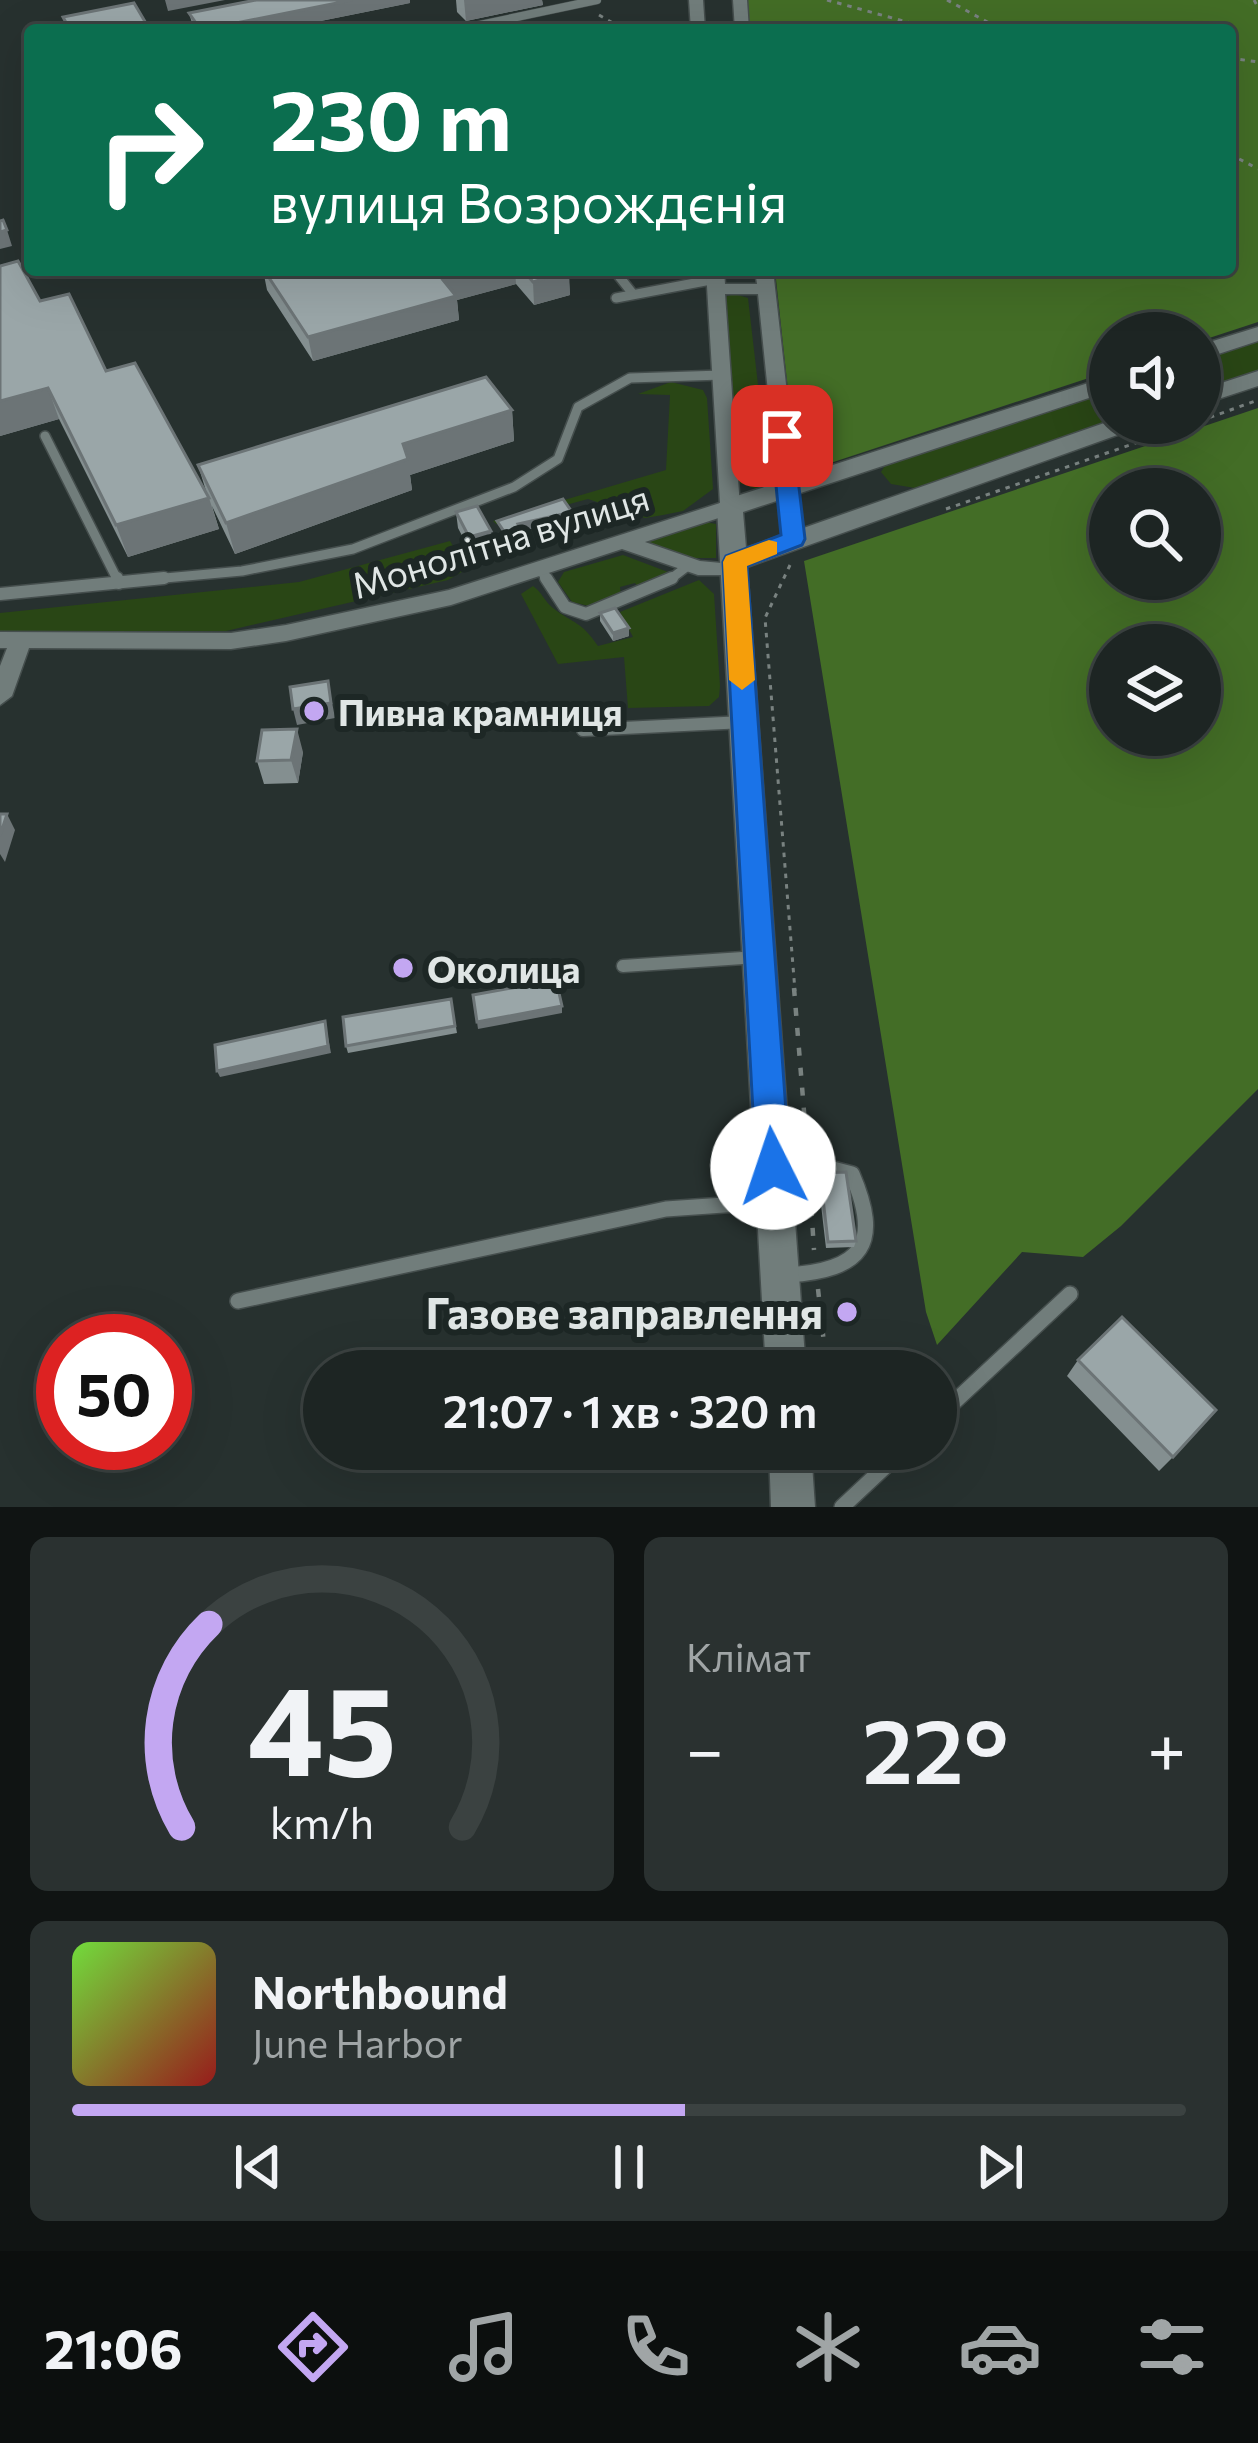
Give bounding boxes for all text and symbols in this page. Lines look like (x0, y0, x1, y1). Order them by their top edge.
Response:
text: 230 m (270, 66, 512, 168)
icon: right (72, 72, 228, 228)
text: вулиця Возрождєнія (270, 168, 787, 234)
map controls (1089, 312, 1221, 756)
button: sound (1089, 312, 1221, 444)
pin (731, 385, 833, 487)
icon: arrive (749, 403, 815, 469)
button: search (1089, 468, 1221, 600)
street label: Монолітна вулиця (346, 474, 654, 606)
button: layers (1089, 624, 1221, 756)
place label: Пивна крамниця (338, 689, 623, 733)
marker: Пивна крамниця (301, 698, 327, 724)
place label: Околица (427, 946, 580, 990)
marker: Околица (390, 955, 416, 981)
position arrow (710, 1104, 836, 1230)
place label: Газове заправлення (426, 1286, 823, 1338)
marker: Газове заправлення (834, 1299, 860, 1325)
speed limit sign: 50 (36, 1314, 192, 1470)
text: 21:07 · 1 хв · 320 m (443, 1382, 817, 1437)
text: Клімат (686, 1632, 811, 1680)
text: 45 (247, 1649, 397, 1802)
text: 22° (862, 1692, 1009, 1803)
text: − (686, 1707, 724, 1788)
text: + (1147, 1707, 1186, 1788)
text: km/h (270, 1795, 374, 1848)
text: Northbound (252, 1963, 508, 2018)
text: June Harbor (252, 2018, 463, 2066)
icon: previous (225, 2134, 291, 2200)
icon: pause (596, 2134, 662, 2200)
icon: next (967, 2134, 1033, 2200)
icon: directions (271, 2305, 355, 2389)
icon: music (442, 2305, 526, 2389)
icon: phone (614, 2305, 698, 2389)
icon: climate (786, 2305, 870, 2389)
icon: car (958, 2305, 1042, 2389)
icon: filters (1130, 2305, 1214, 2389)
text: 21:06 (44, 2314, 183, 2380)

